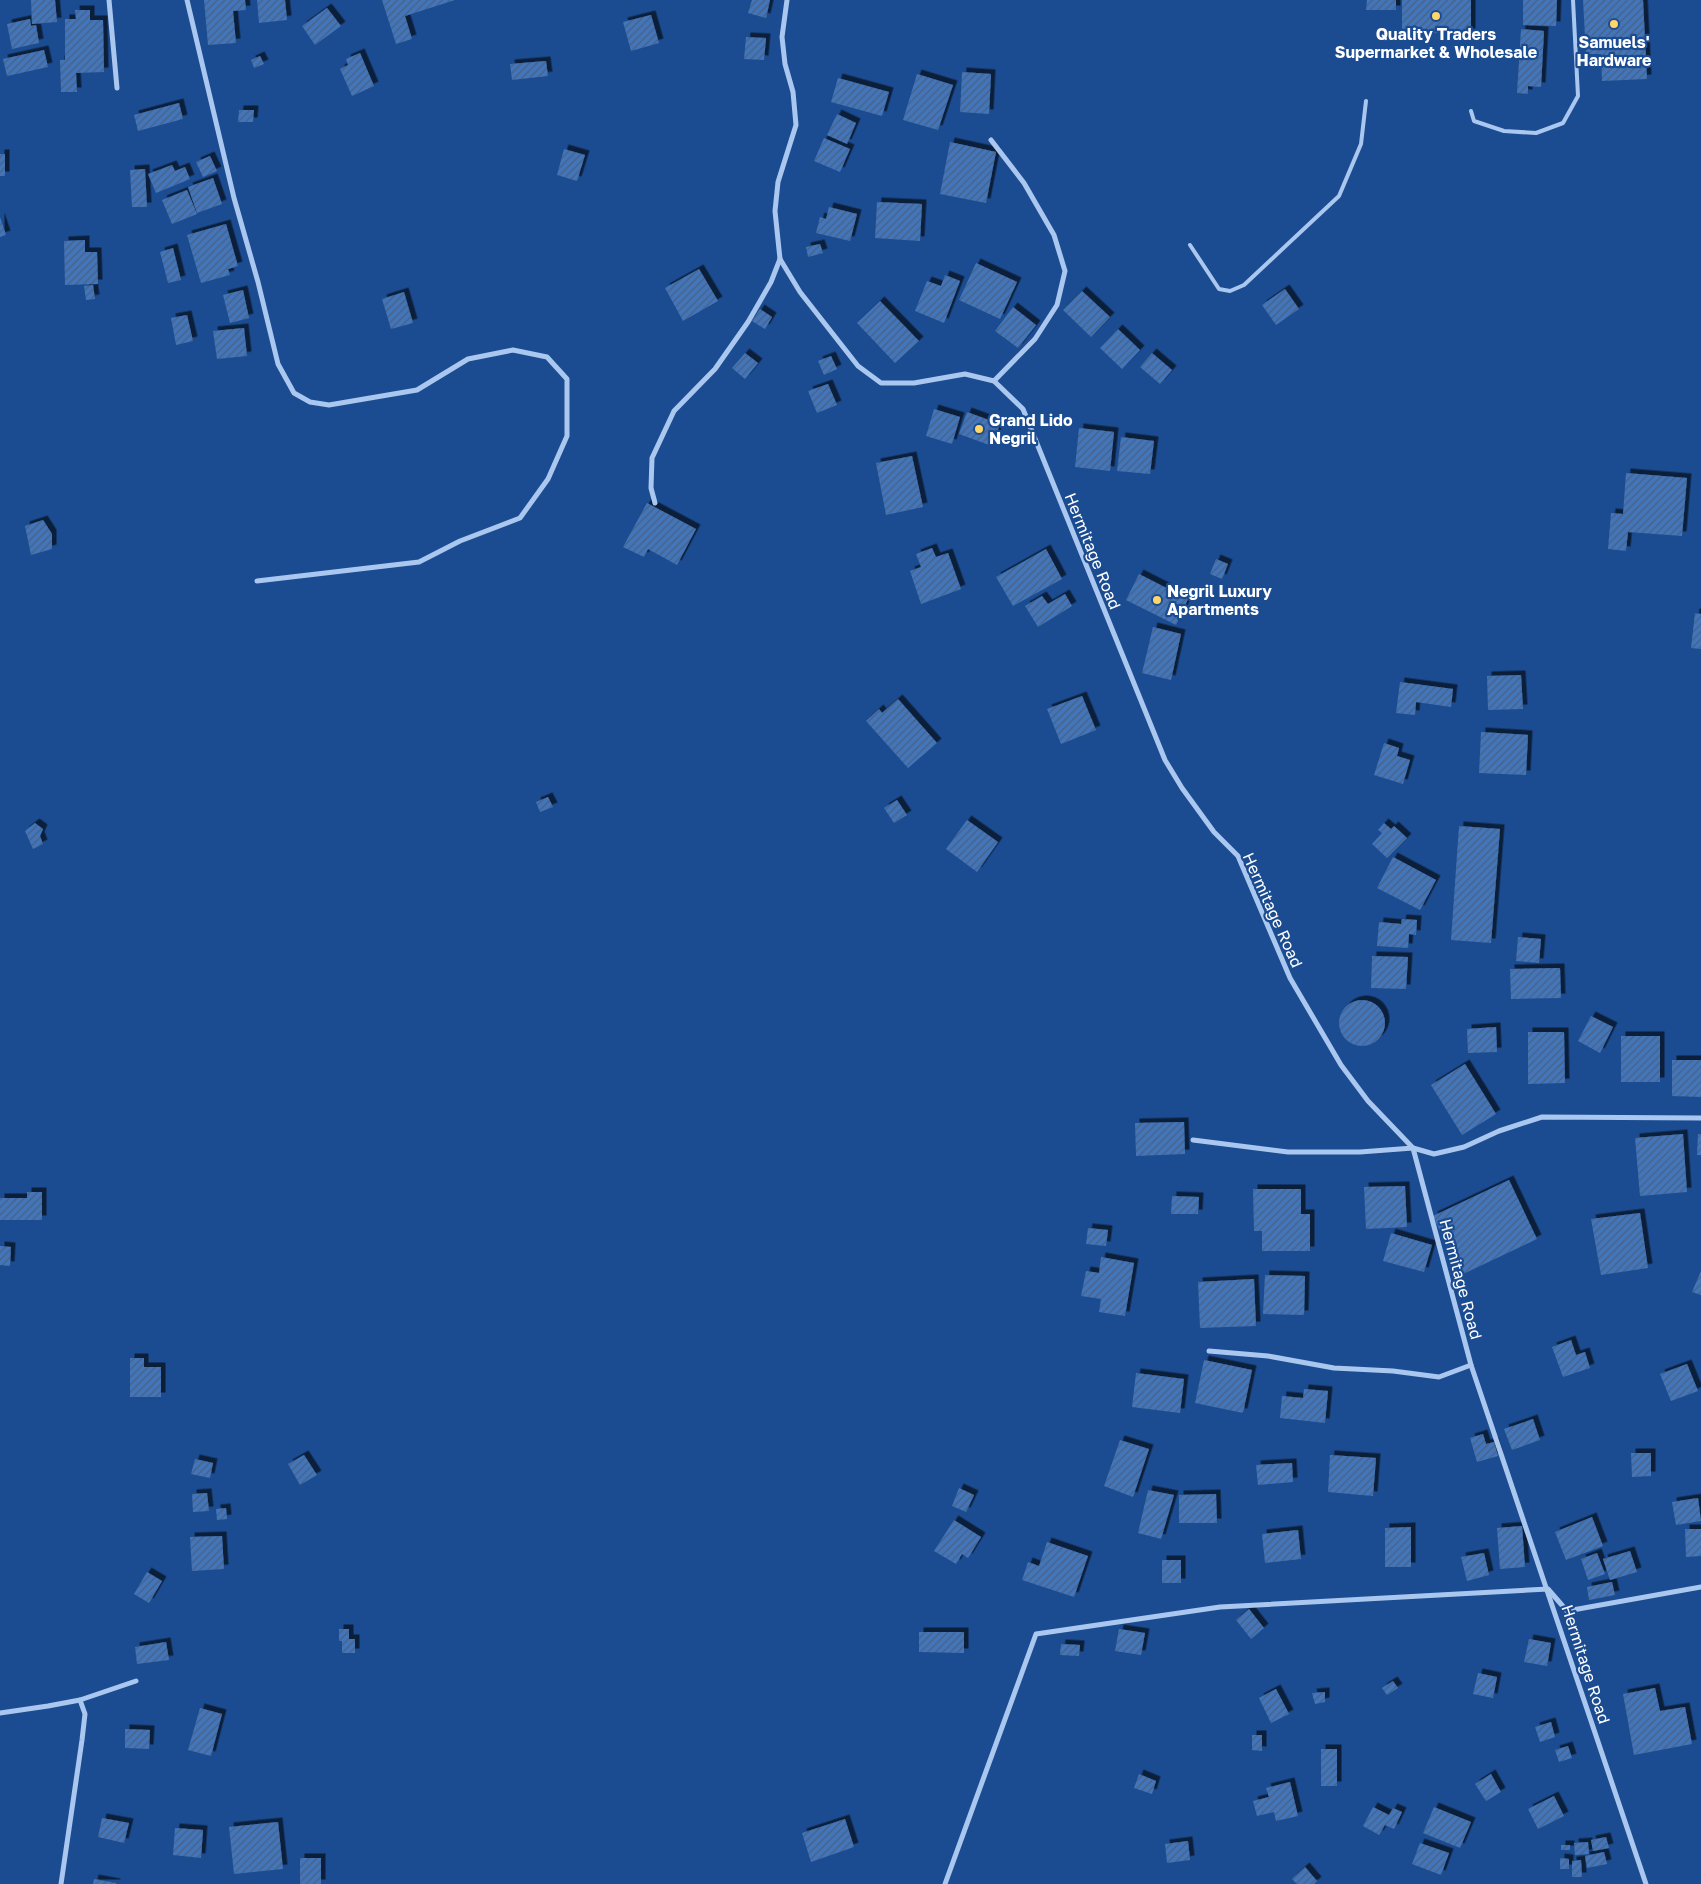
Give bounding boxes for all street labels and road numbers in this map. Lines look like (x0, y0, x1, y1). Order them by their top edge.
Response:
street label: Hermitage Road (1061, 490, 1125, 612)
street label: Hermitage Road (1239, 849, 1307, 971)
street label: Hermitage Road (1435, 1217, 1487, 1341)
street label: Hermitage Road (1557, 1602, 1615, 1726)

